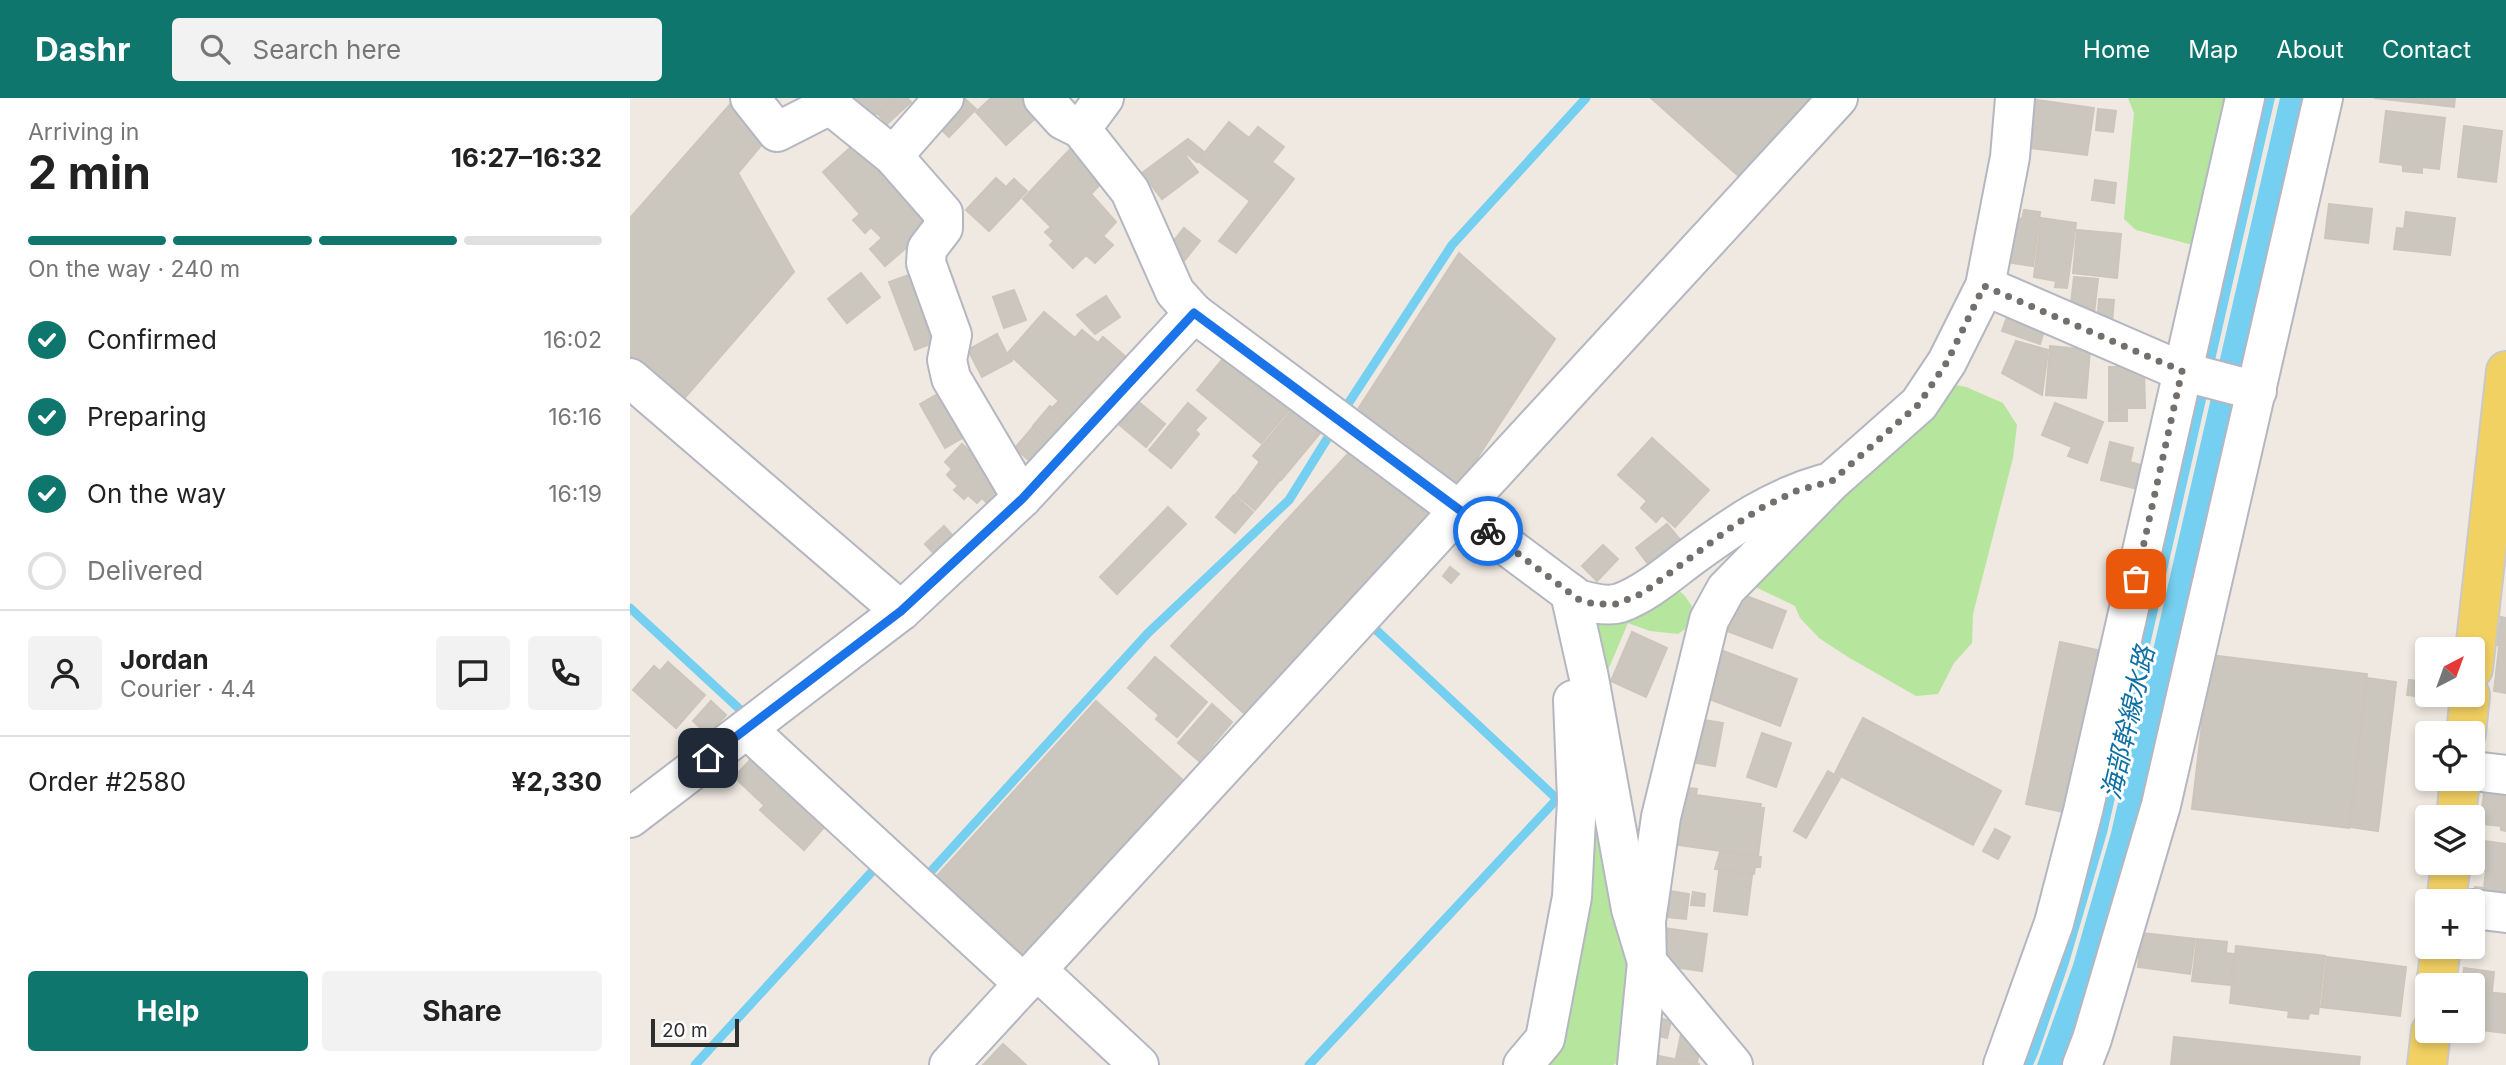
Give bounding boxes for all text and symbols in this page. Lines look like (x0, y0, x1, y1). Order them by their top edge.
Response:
search box (172, 18, 662, 81)
text: Dashr (35, 29, 130, 69)
icon: search (196, 30, 234, 68)
text: Search here (252, 34, 401, 65)
text: Home (2083, 35, 2150, 64)
text: Map (2188, 35, 2238, 64)
text: About (2276, 35, 2344, 64)
text: Contact (2382, 35, 2471, 64)
text: Arriving in (28, 118, 139, 146)
text: 16:27–16:32 (451, 142, 602, 173)
text: 2 min (28, 144, 151, 200)
text: On the way · 240 m (28, 255, 240, 283)
icon: check (28, 321, 66, 359)
text: Confirmed (87, 324, 217, 355)
text: 16:02 (543, 326, 602, 354)
icon: check (28, 398, 66, 436)
text: Preparing (87, 401, 207, 432)
text: 16:16 (548, 403, 602, 431)
icon: check (28, 475, 66, 513)
text: On the way (87, 478, 226, 509)
text: 16:19 (548, 480, 602, 508)
courier (1453, 496, 1523, 566)
icon: bike (1469, 512, 1507, 550)
pin (2106, 549, 2166, 609)
text: Delivered (87, 555, 203, 586)
icon: bag (2117, 560, 2155, 598)
button: person (28, 636, 102, 710)
button: chat (436, 636, 510, 710)
button: phone (528, 636, 602, 710)
north arrow (2415, 637, 2485, 707)
map controls (2415, 637, 2485, 1043)
water label: 海部幹線水路 (2095, 641, 2161, 802)
text: Jordan (120, 644, 209, 675)
text: Courier · 4.4 (120, 675, 256, 703)
button: locate (2415, 721, 2485, 791)
pin (678, 728, 738, 788)
icon: home (689, 739, 727, 777)
text: Order #2580 (28, 766, 186, 797)
text: ¥2,330 (512, 766, 602, 797)
button: layers (2415, 805, 2485, 875)
button: + (2415, 889, 2485, 959)
button: Help (28, 971, 308, 1051)
button: Share (322, 971, 602, 1051)
button: − (2415, 973, 2485, 1043)
scale bar (651, 1016, 738, 1048)
text: 20 m (662, 1019, 708, 1042)

